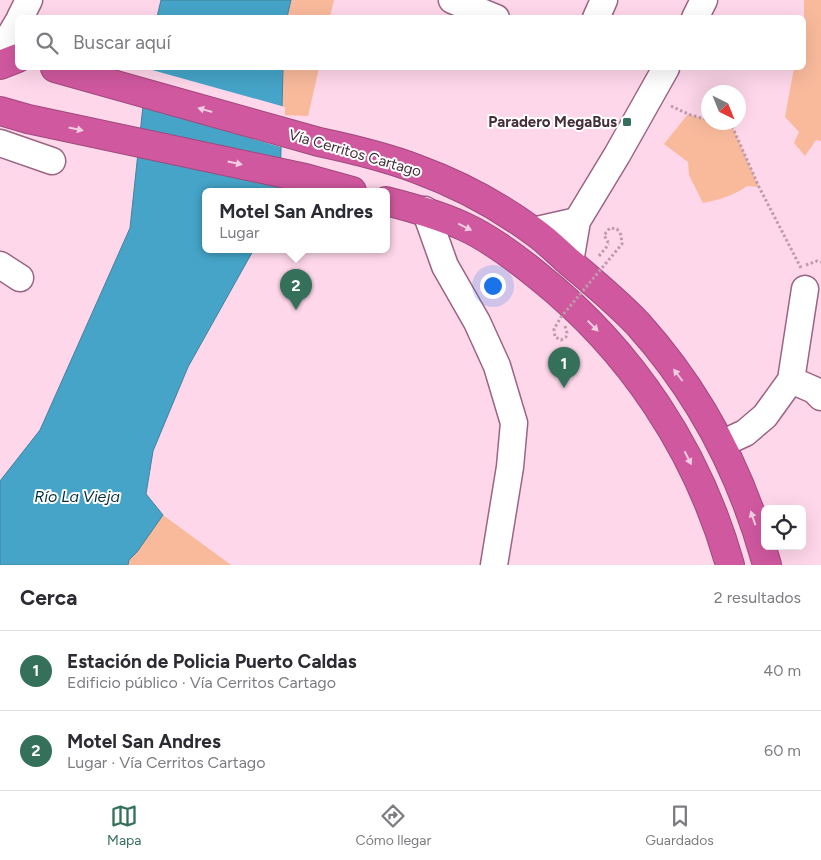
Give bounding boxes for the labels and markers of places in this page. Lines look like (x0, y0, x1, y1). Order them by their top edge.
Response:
place label: Paradero MegaBus (488, 113, 617, 131)
marker: Paradero MegaBus (621, 116, 633, 128)
pin: 2 (280, 269, 312, 310)
pin: 1 (548, 347, 580, 388)

